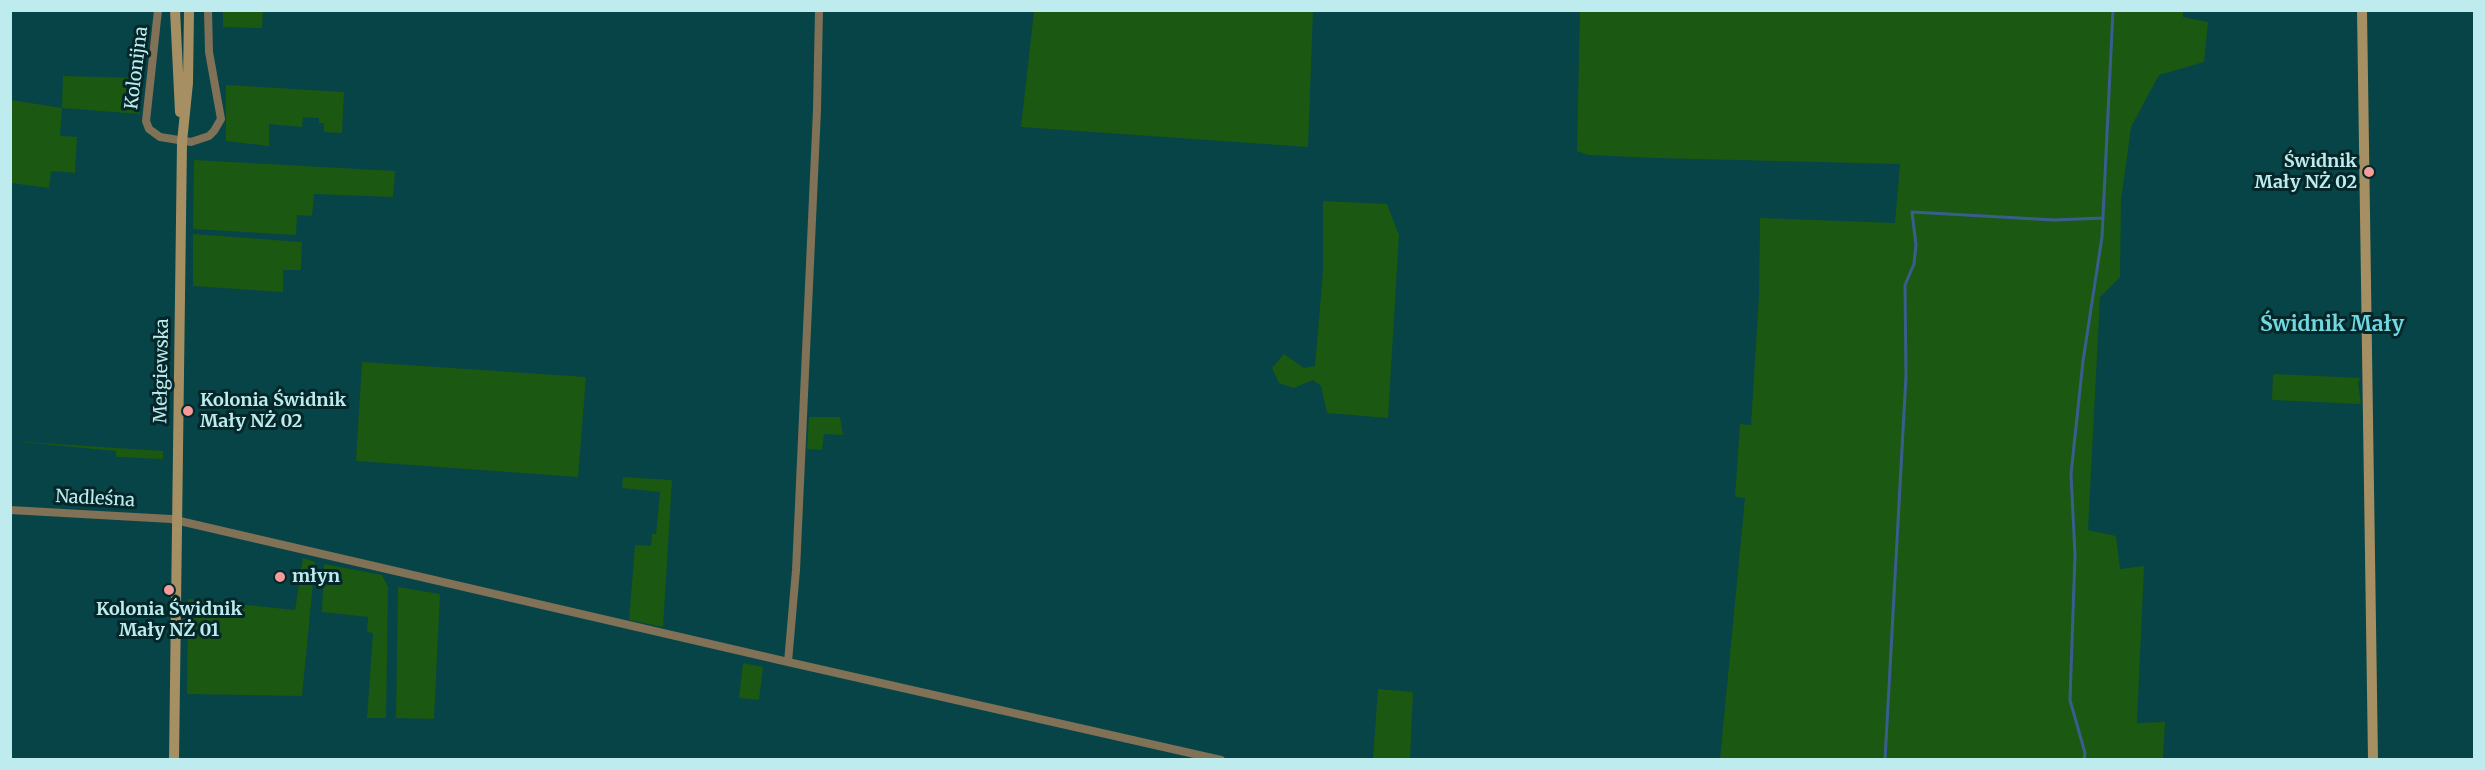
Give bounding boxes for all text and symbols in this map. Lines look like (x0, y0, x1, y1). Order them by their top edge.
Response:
street label: Kolonijna (121, 25, 153, 111)
place label: Świdnik Mały NŻ 02 (2255, 151, 2357, 194)
marker: Świdnik Mały NŻ 02 (2362, 165, 2376, 179)
district label: Świdnik Mały (2260, 312, 2404, 338)
street label: Mełgiewska (150, 318, 174, 424)
place label: Kolonia Świdnik Mały NŻ 02 (200, 390, 346, 432)
marker: Kolonia Świdnik Mały NŻ 02 (181, 404, 195, 418)
street label: Nadleśna (55, 486, 135, 512)
place label: młyn (292, 566, 340, 588)
marker: młyn (273, 570, 287, 584)
marker: Kolonia Świdnik Mały NŻ 01 (162, 583, 176, 597)
place label: Kolonia Świdnik Mały NŻ 01 (96, 599, 242, 642)

